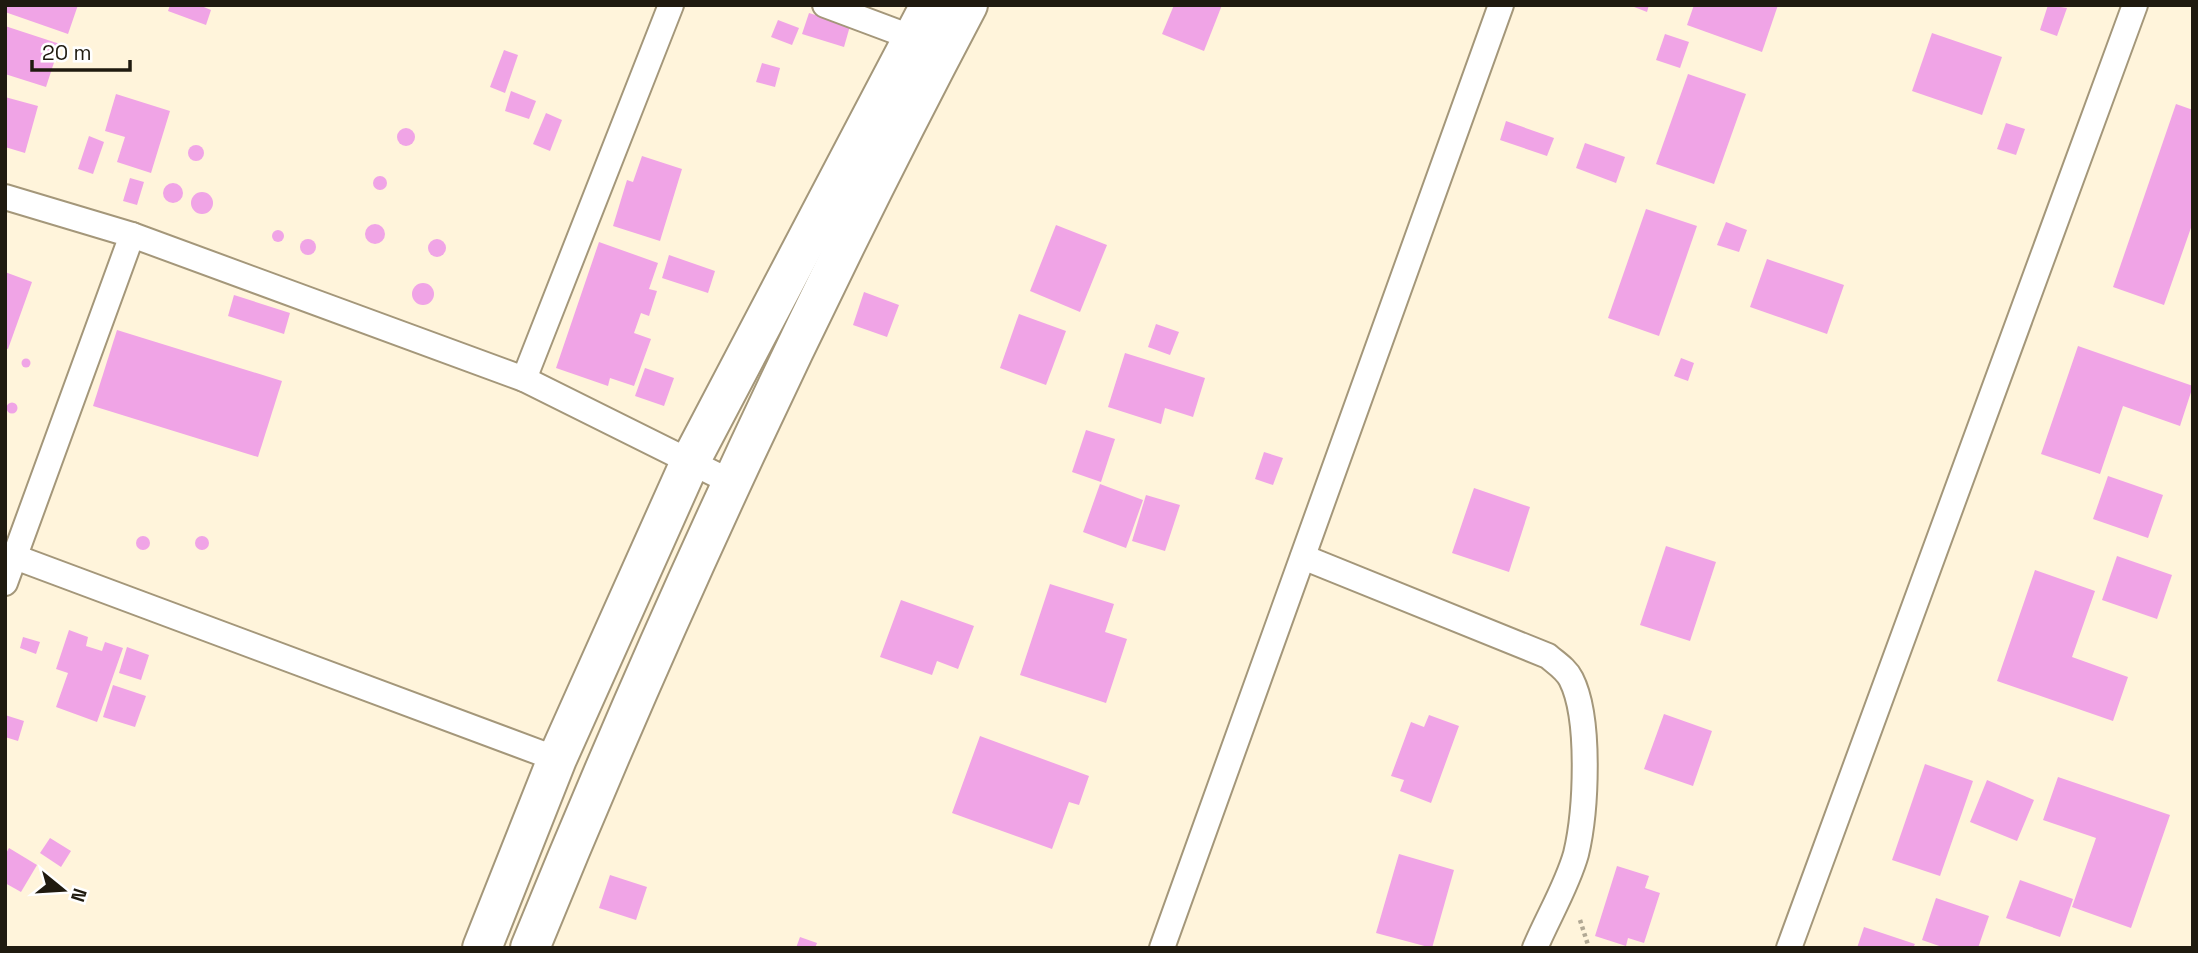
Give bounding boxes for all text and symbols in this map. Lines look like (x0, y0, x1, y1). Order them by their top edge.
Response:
scale bar (32, 28, 130, 72)
text: 20 m (42, 39, 92, 66)
north arrow (28, 855, 98, 925)
text: N (65, 885, 93, 905)

